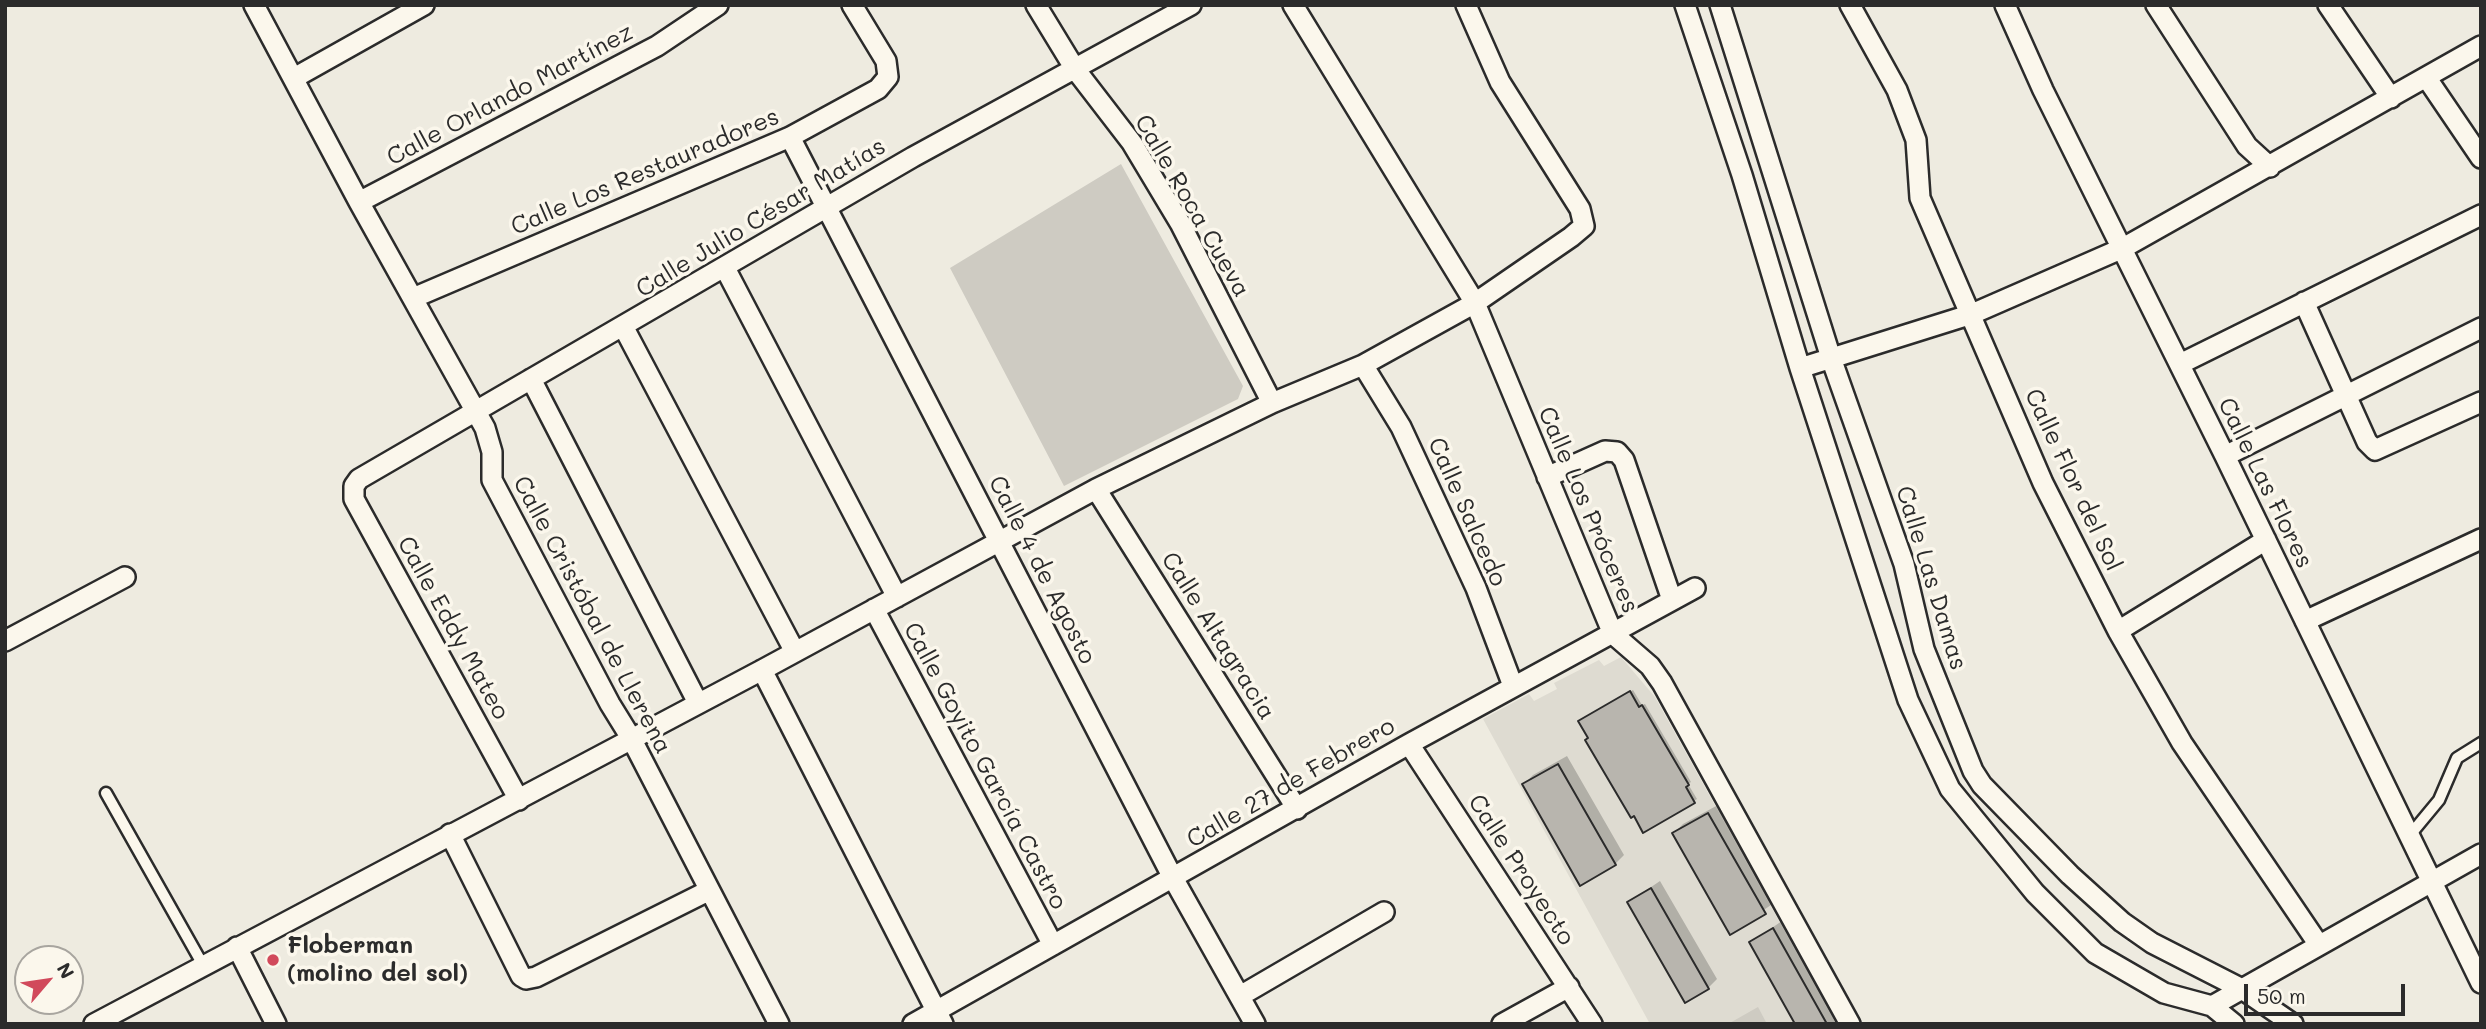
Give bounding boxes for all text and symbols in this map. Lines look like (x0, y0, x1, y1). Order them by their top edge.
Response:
street label: Calle Orlando Martínez (382, 18, 638, 172)
street label: Calle Los Restauradores (507, 102, 783, 242)
street label: Calle Roca Cueva (1128, 110, 1256, 302)
street label: Calle Julio César Matías (631, 132, 891, 304)
street label: Calle Flor del Sol (2018, 384, 2128, 576)
street label: Calle Las Flores (2211, 393, 2319, 573)
street label: Calle Los Próceres (1532, 402, 1644, 618)
street label: Calle Salcedo (1421, 433, 1513, 591)
street label: Calle Cristóbal de Llerena (507, 471, 677, 759)
street label: Calle 4 de Agosto (982, 471, 1102, 669)
street label: Calle Las Damas (1889, 483, 1973, 673)
street label: Calle Eddy Mateo (391, 531, 515, 725)
street label: Calle Altagracia (1155, 547, 1281, 725)
street label: Calle Goyito García Castro (897, 618, 1073, 914)
street label: Calle 27 de Febrero (1182, 712, 1400, 854)
street label: Calle Proyecto (1462, 789, 1580, 951)
place label: Floberman (molino del sol) (287, 932, 468, 988)
north arrow (14, 945, 84, 1015)
marker: Floberman (molino del sol) (265, 952, 281, 968)
text: N (52, 958, 80, 983)
scale bar (2248, 970, 2409, 1014)
text: 50 m (2257, 982, 2306, 1009)

